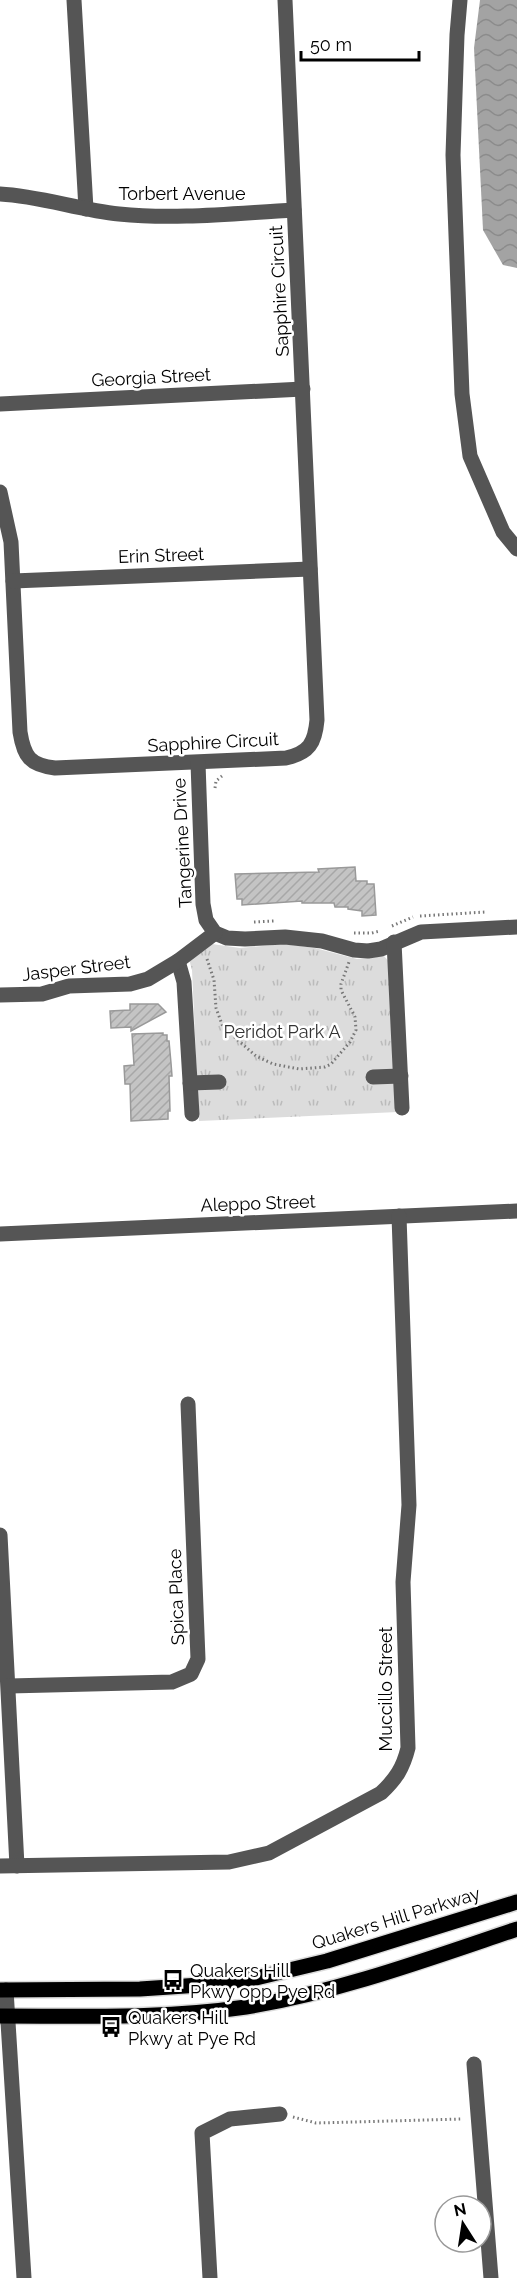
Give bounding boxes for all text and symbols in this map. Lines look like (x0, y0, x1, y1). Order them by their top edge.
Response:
scale bar (301, 24, 420, 62)
text: 50 m (310, 34, 352, 55)
street label: Torbert Avenue (118, 183, 246, 204)
street label: Sapphire Circuit (265, 225, 293, 357)
street label: Georgia Street (91, 363, 211, 391)
street label: Erin Street (118, 543, 204, 567)
street label: Sapphire Circuit (147, 728, 279, 756)
street label: Tangerine Drive (168, 777, 196, 908)
street label: Jasper Street (21, 951, 131, 985)
park label: Peridot Park A (223, 1021, 341, 1042)
street label: Aleppo Street (200, 1190, 316, 1216)
street label: Spica Place (164, 1548, 188, 1646)
street label: Muccillo Street (375, 1626, 396, 1752)
street label: Quakers Hill Parkway (309, 1882, 483, 1954)
place label: Quakers Hill Pkwy opp Pye Rd (190, 1960, 335, 2002)
bus stop icon: Quakers Hill Pkwy opp Pye Rd (161, 1968, 185, 1992)
place label: Quakers Hill Pkwy at Pye Rd (128, 2007, 256, 2049)
bus stop icon: Quakers Hill Pkwy at Pye Rd (99, 2015, 123, 2039)
north arrow (433, 2194, 493, 2254)
text: N (452, 2199, 468, 2220)

